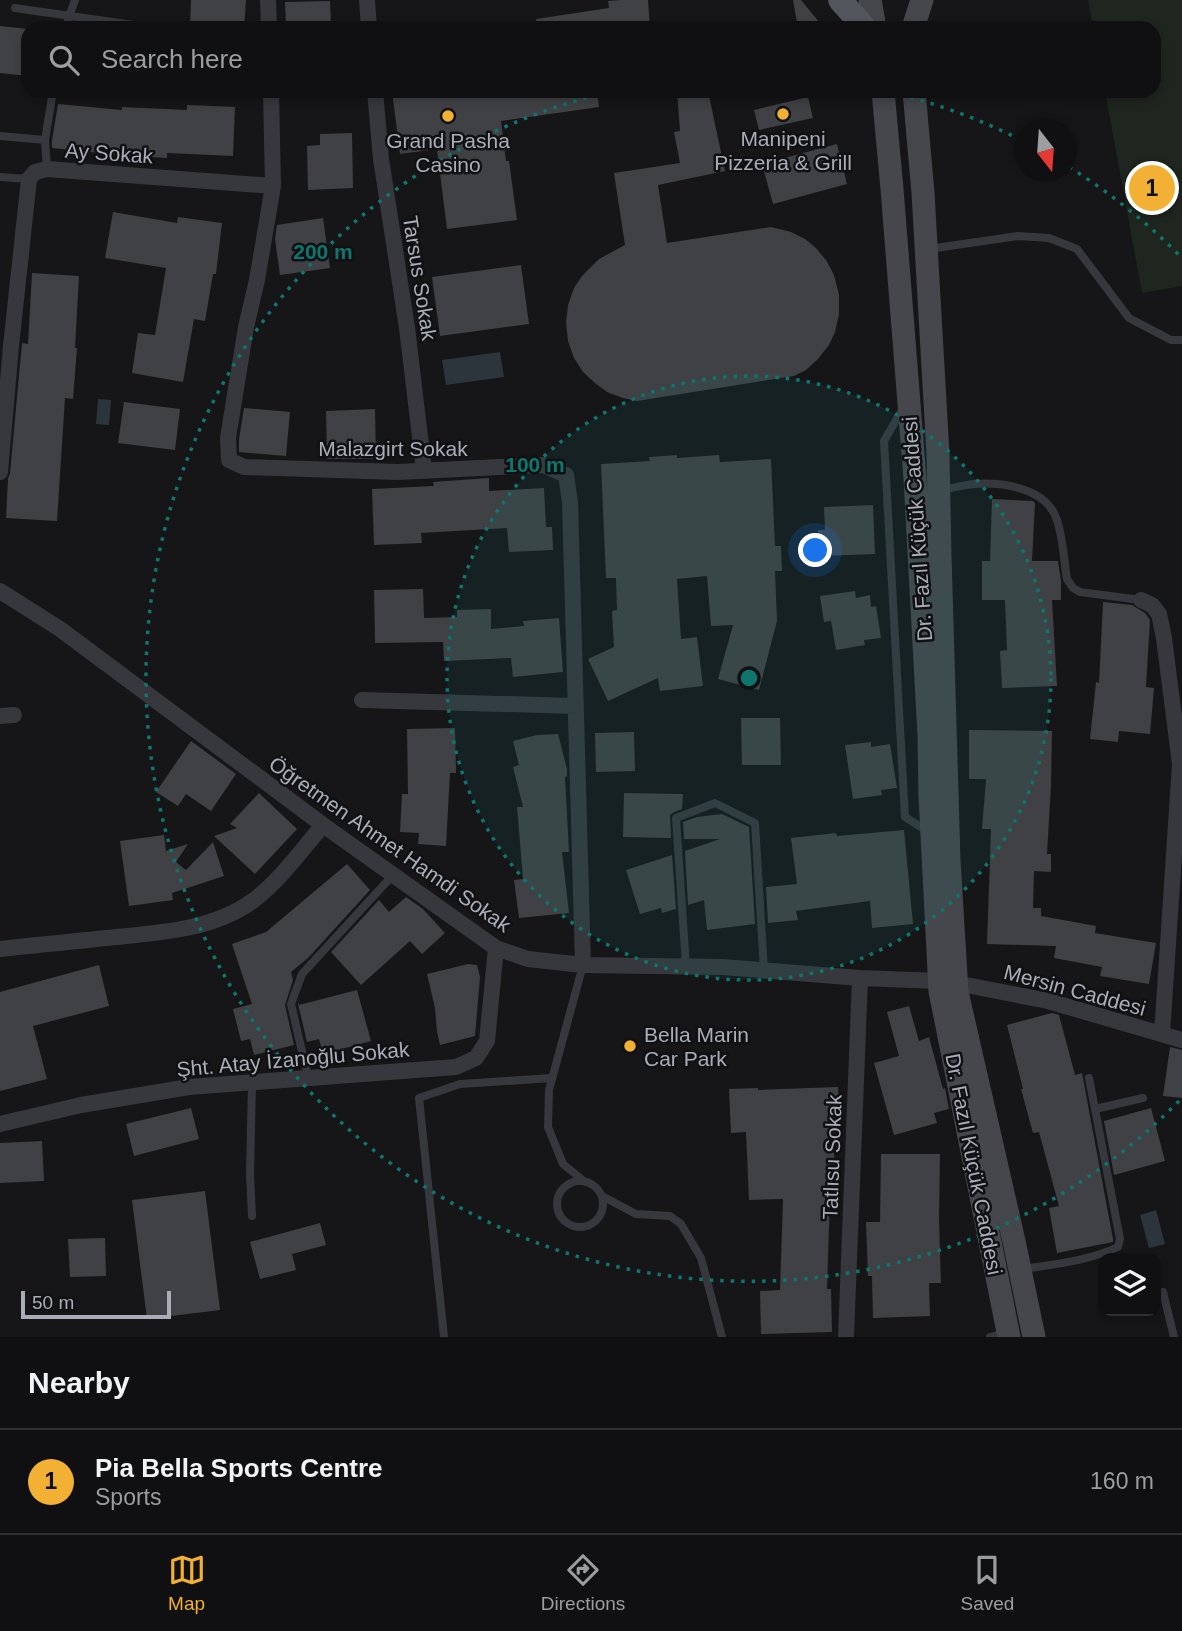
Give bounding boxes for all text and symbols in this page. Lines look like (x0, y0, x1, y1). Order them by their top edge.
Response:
search box (21, 21, 1161, 98)
icon: search (45, 41, 83, 79)
text: Search here (101, 44, 243, 74)
marker: Manipeni Pizzeria & Grill (775, 106, 791, 122)
marker: Grand Pasha Casino (440, 108, 456, 124)
north arrow (1014, 119, 1077, 182)
place label: Manipeni Pizzeria & Grill (714, 127, 852, 174)
place label: Grand Pasha Casino (386, 129, 510, 176)
street label: Ay Sokak (64, 138, 154, 168)
pin: 1 (1129, 162, 1175, 214)
street label: Tarsus Sokak (399, 214, 441, 343)
text: 200 m (293, 240, 353, 263)
street label: Dr. Fazıl Küçük Caddesi (898, 416, 936, 642)
street label: Malazgirt Sokak (318, 437, 468, 460)
text: 100 m (505, 453, 565, 476)
your location (798, 533, 832, 567)
centre of rings (737, 666, 761, 690)
street label: Öğretmen Ahmet Hamdi Sokak (265, 752, 516, 937)
street label: Mersin Caddesi (1002, 960, 1148, 1020)
place label: Bella Marin Car Park (644, 1023, 749, 1070)
street label: Şht. Atay İzanoğlu Sokak (176, 1037, 411, 1081)
marker: Bella Marin Car Park (622, 1038, 638, 1054)
street label: Dr. Fazıl Küçük Caddesi (941, 1051, 1007, 1277)
street label: Tatlısu Sokak (818, 1094, 846, 1220)
map controls (1098, 1253, 1161, 1316)
button: layers (1098, 1253, 1161, 1316)
scale bar (21, 1288, 172, 1320)
text: 50 m (32, 1292, 74, 1313)
text: Nearby (28, 1366, 130, 1399)
text: Pia Bella Sports Centre (95, 1453, 383, 1483)
text: 1 (45, 1468, 57, 1494)
text: 160 m (1090, 1468, 1154, 1494)
text: Sports (95, 1484, 161, 1510)
tab: Map (168, 1551, 206, 1615)
tab: Directions (541, 1551, 625, 1615)
tab: Saved (960, 1551, 1014, 1615)

